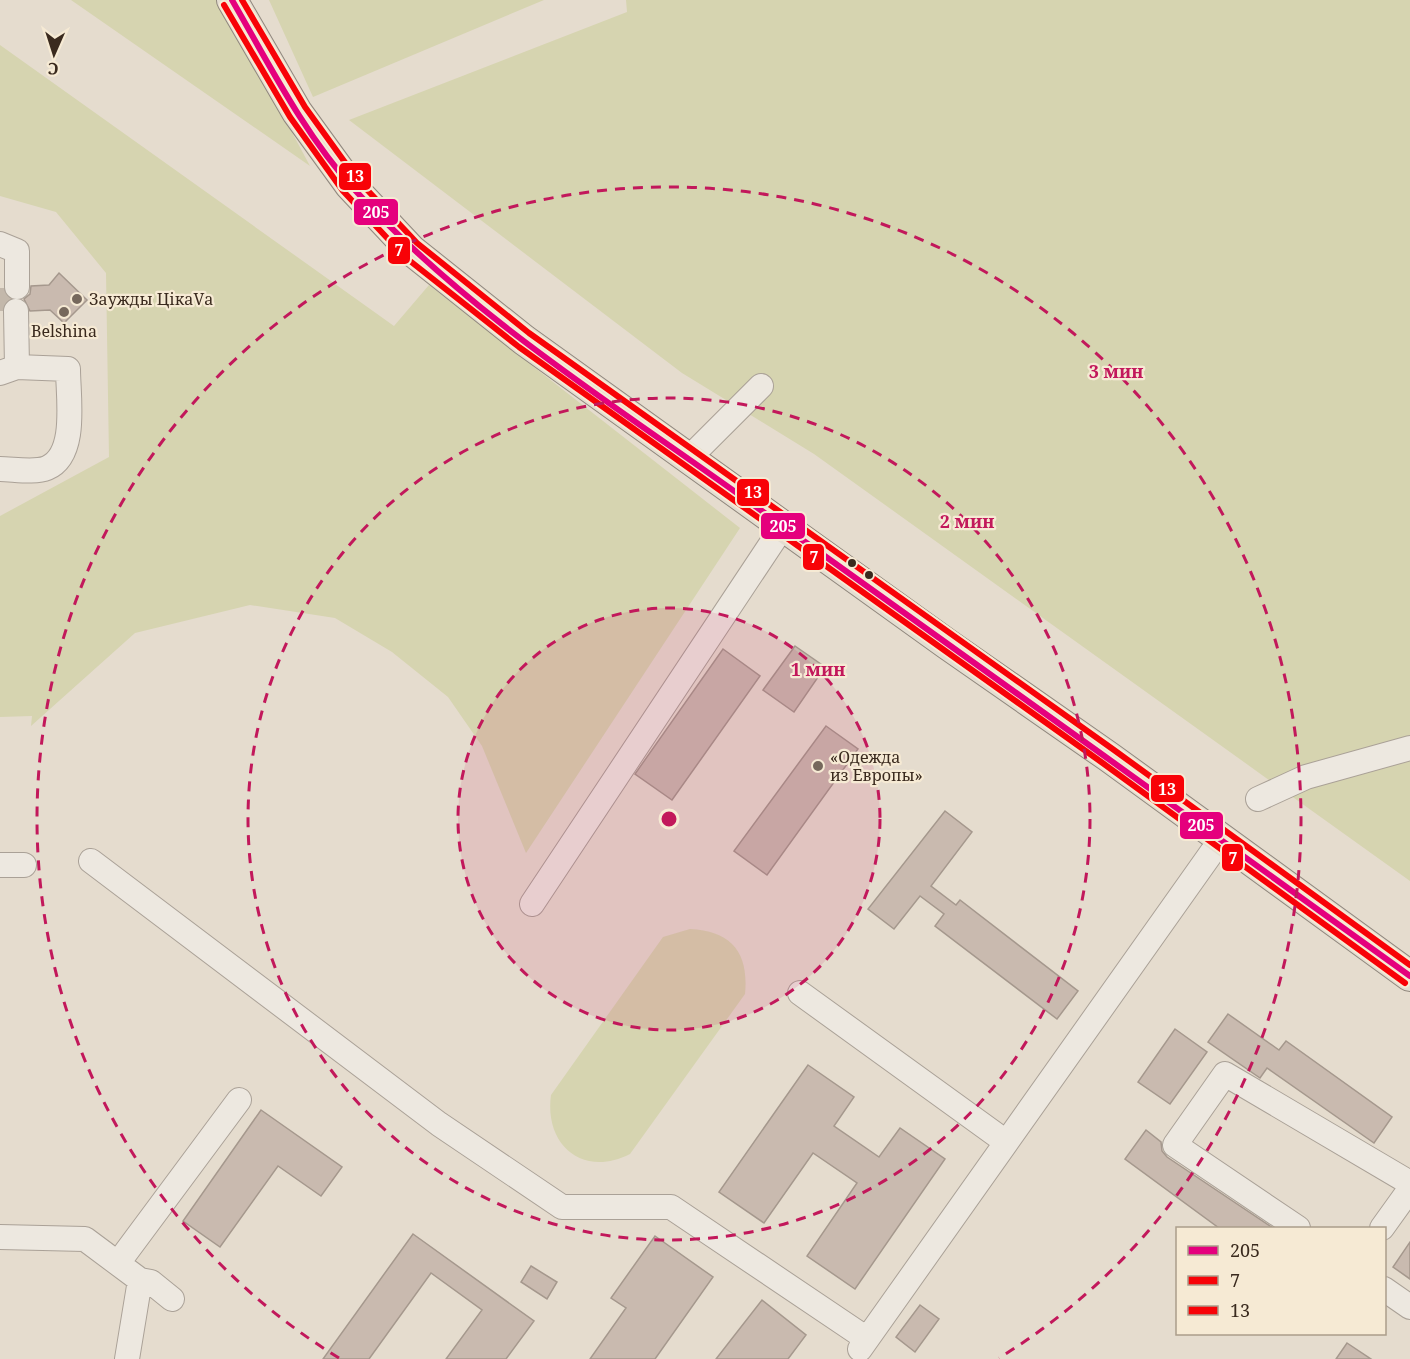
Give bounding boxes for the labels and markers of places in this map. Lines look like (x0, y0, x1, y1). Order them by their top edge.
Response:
place label: Заужды ЦікаVа (89, 288, 213, 310)
marker: Заужды ЦікаVа (70, 292, 84, 306)
marker: Belshina (57, 305, 71, 319)
place label: Belshina (31, 320, 97, 342)
unlabelled marker (846, 557, 858, 569)
unlabelled marker (863, 569, 875, 581)
place label: «Одежда из Европы» (830, 746, 923, 786)
marker: «Одежда из Европы» (811, 759, 825, 773)
centre of rings (659, 809, 679, 829)

